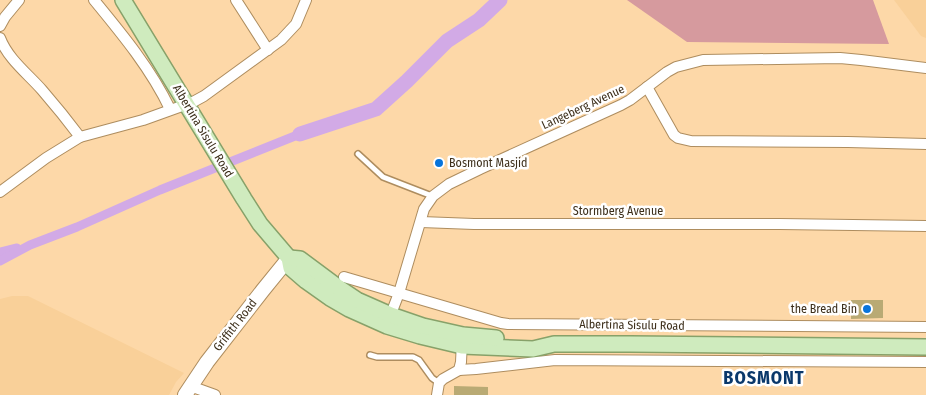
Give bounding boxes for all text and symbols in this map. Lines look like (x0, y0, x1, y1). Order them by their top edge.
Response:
street label: Albertina Sisulu Road (170, 82, 236, 180)
street label: Langeberg Avenue (539, 82, 627, 132)
place label: Bosmont Masjid (449, 156, 528, 170)
marker: Bosmont Masjid (433, 157, 445, 169)
street label: Stormberg Avenue (573, 204, 663, 218)
street label: Griffith Road (210, 296, 260, 354)
place label: the Bread Bin (791, 302, 857, 316)
marker: the Bread Bin (861, 303, 873, 315)
street label: Albertina Sisulu Road (579, 317, 685, 333)
district label: BOSMONT (723, 367, 805, 389)

